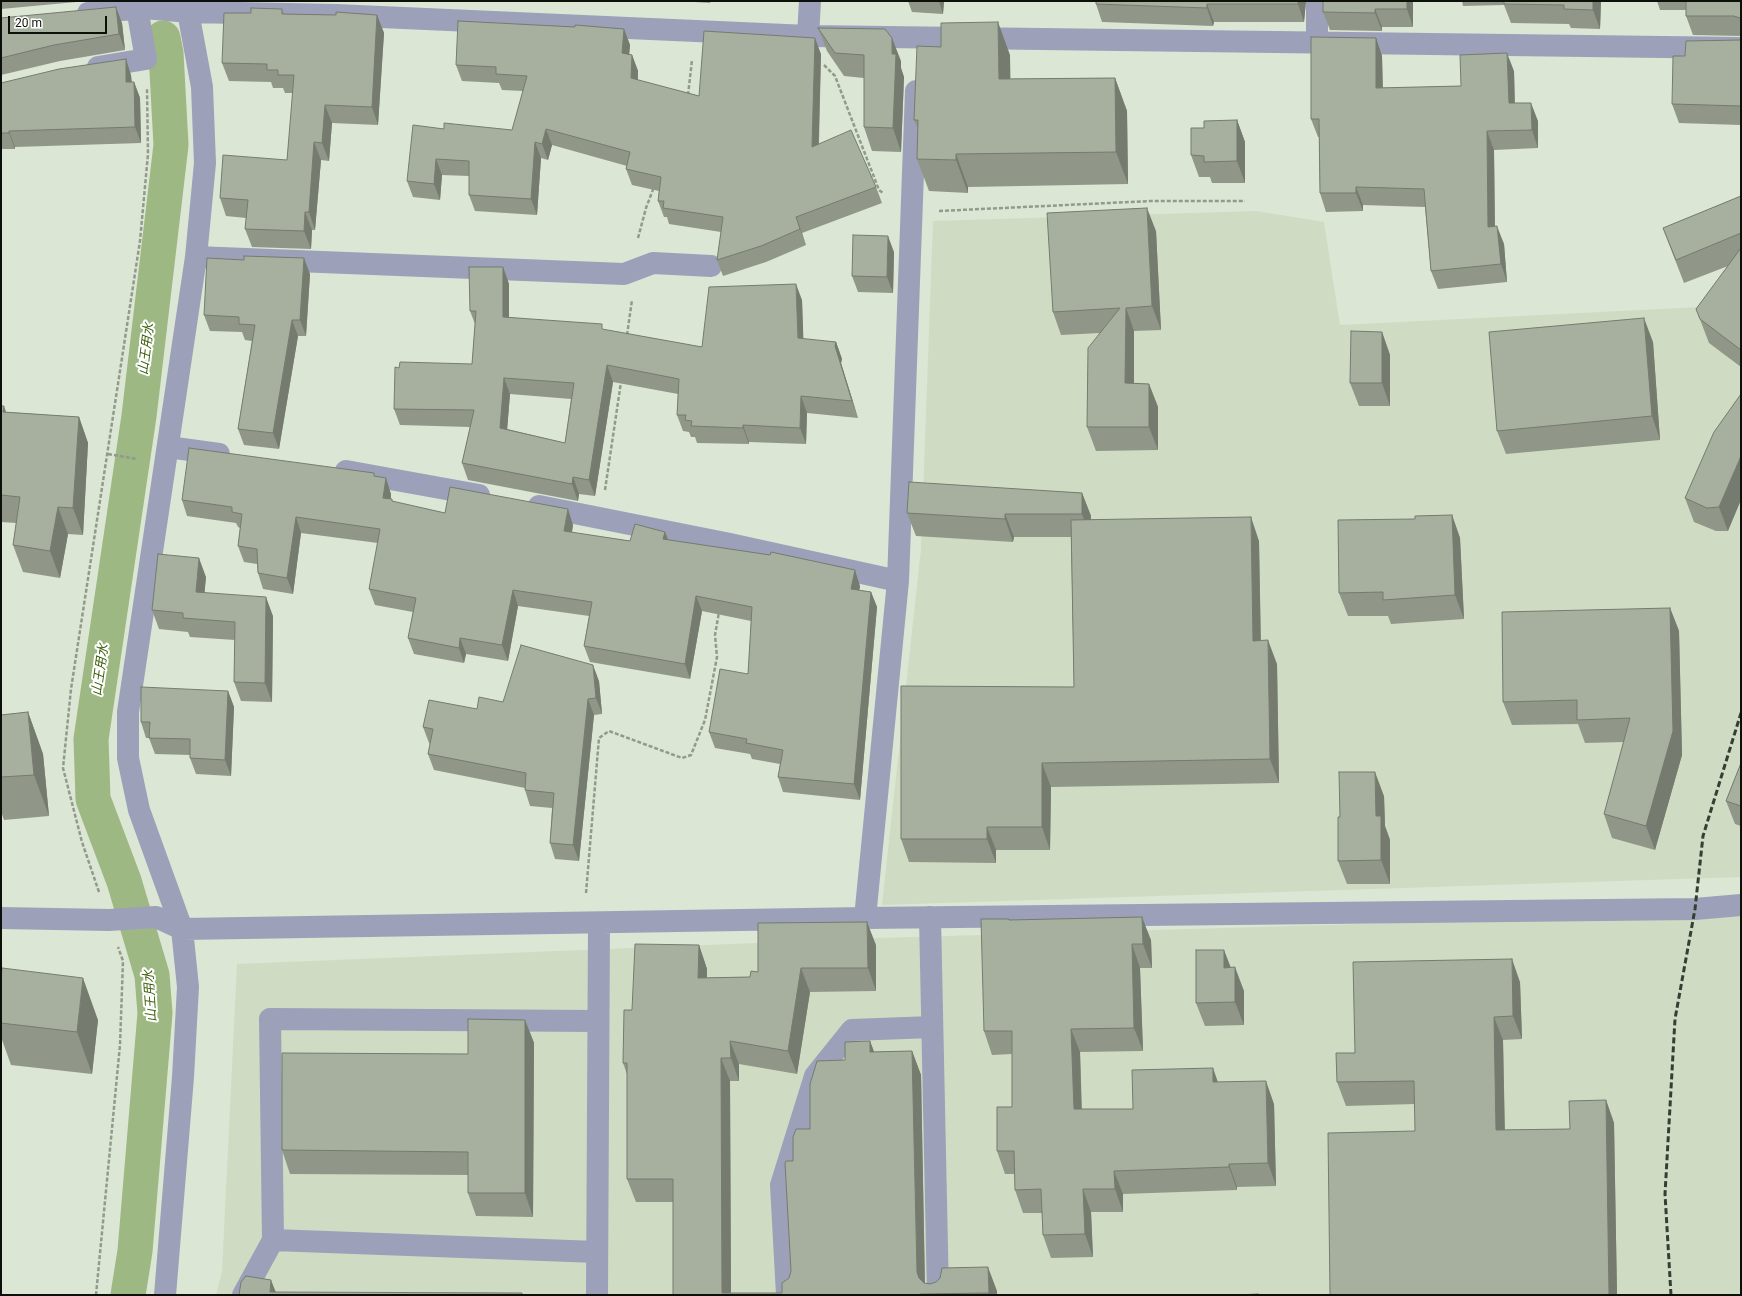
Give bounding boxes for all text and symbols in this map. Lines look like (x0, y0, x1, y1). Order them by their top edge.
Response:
scale bar (10, 8, 109, 34)
text: 20 m (15, 16, 42, 30)
water label: 山王用水 (136, 322, 158, 376)
water label: 山王用水 (90, 643, 112, 697)
water label: 山王用水 (141, 970, 161, 1022)

